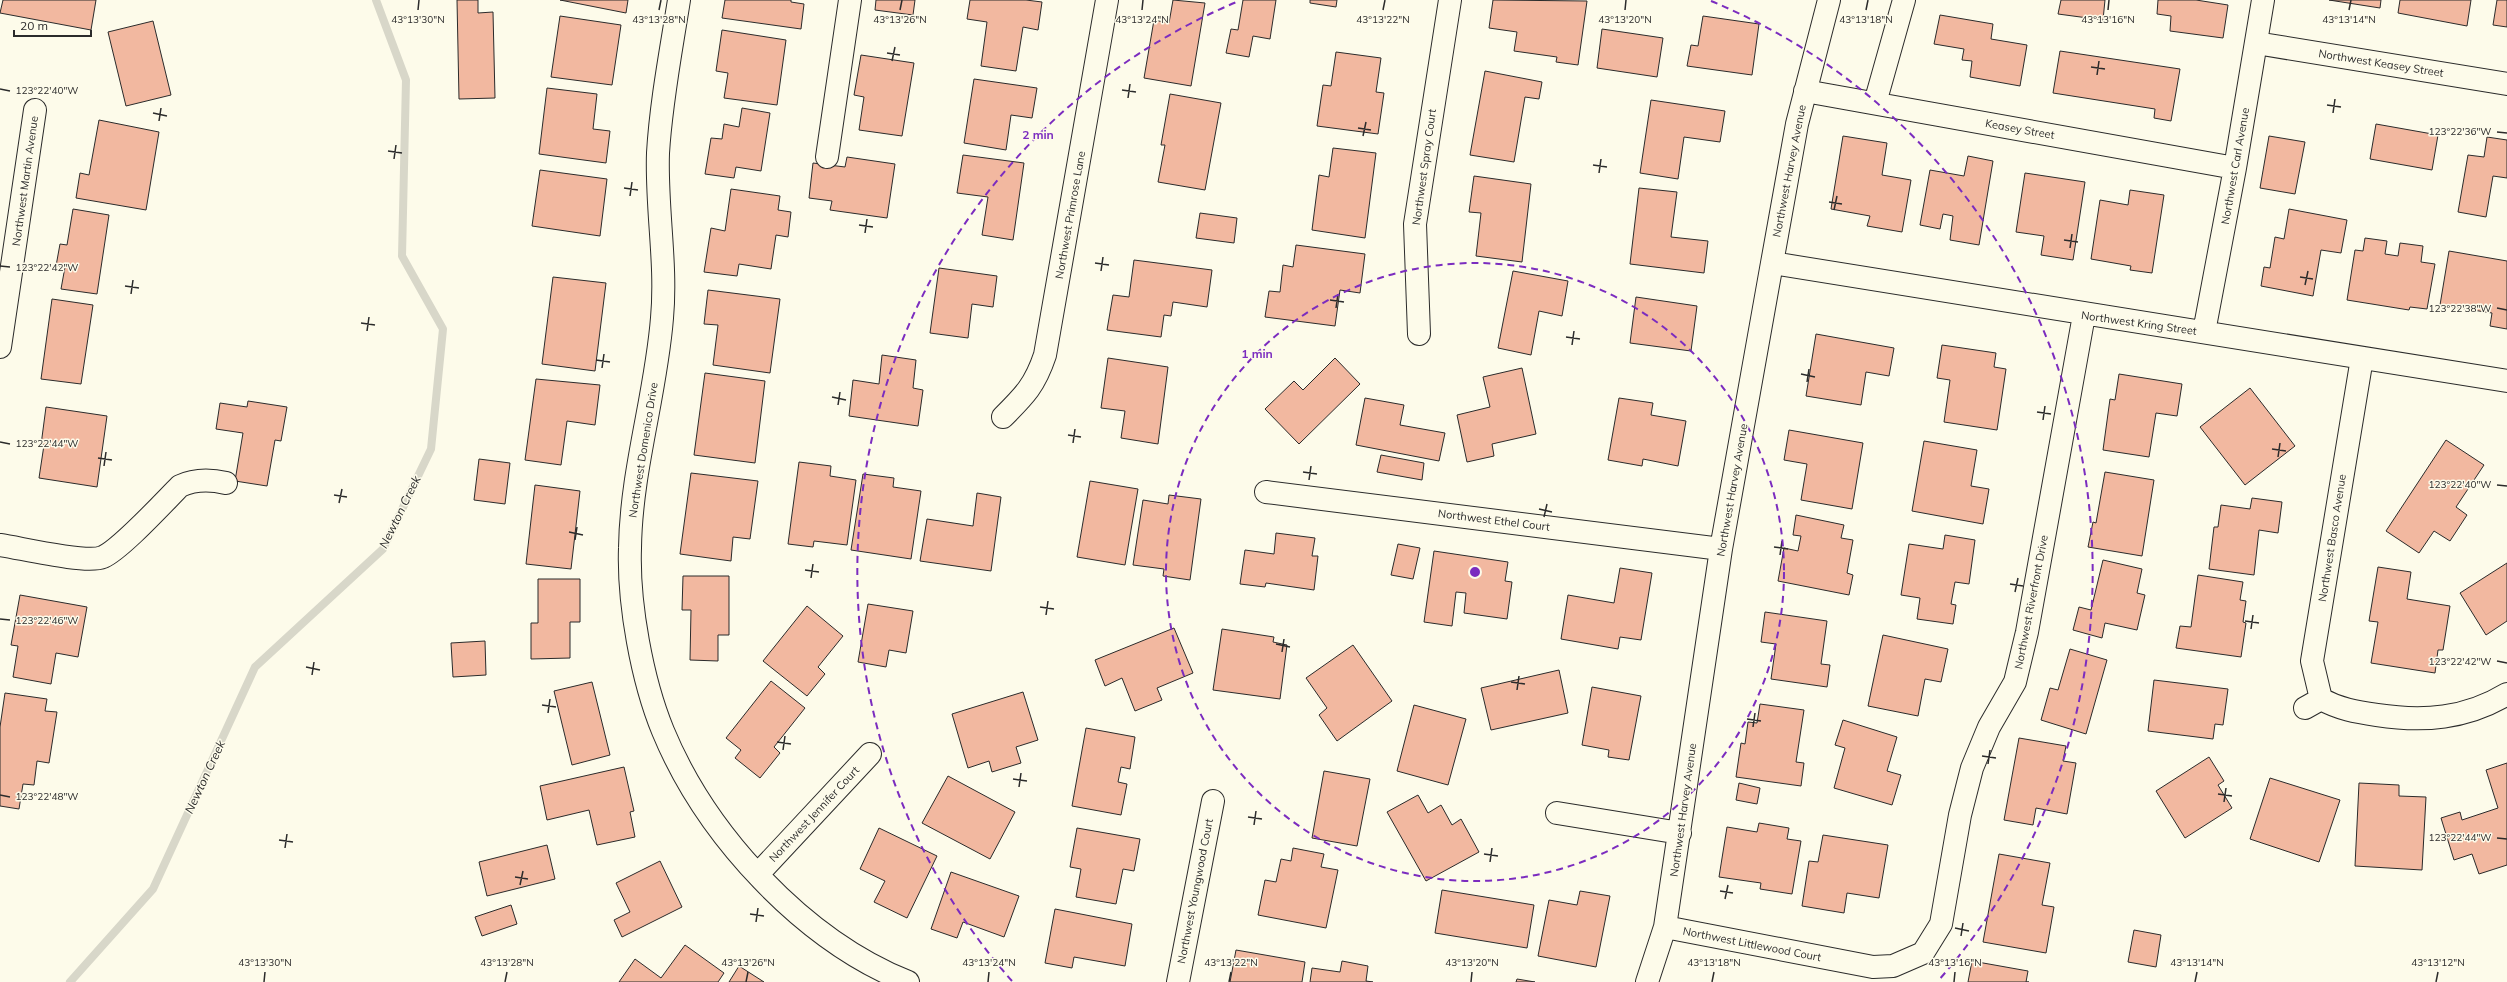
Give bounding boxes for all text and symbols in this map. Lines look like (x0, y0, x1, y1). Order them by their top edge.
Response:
scale bar (14, 12, 91, 38)
text: 43°13'30"N (391, 13, 445, 26)
text: 43°13'28"N (632, 13, 686, 26)
text: 43°13'26"N (873, 13, 927, 26)
text: 43°13'24"N (1115, 13, 1169, 26)
text: 43°13'22"N (1356, 13, 1410, 26)
text: 43°13'20"N (1598, 13, 1652, 26)
text: 43°13'18"N (1839, 13, 1893, 26)
text: 43°13'16"N (2081, 13, 2135, 26)
text: 43°13'14"N (2322, 13, 2376, 26)
text: 20 m (20, 18, 48, 33)
street label: Northwest Keasey Street (2317, 46, 2445, 80)
text: 123°22'40"W (16, 84, 78, 97)
street label: Northwest Harvey Avenue (1769, 104, 1809, 238)
street label: Northwest Carl Avenue (2218, 107, 2252, 225)
street label: Northwest Spray Court (1409, 108, 1439, 226)
street label: Northwest Martin Avenue (9, 115, 41, 247)
street label: Keasey Street (1984, 116, 2056, 142)
text: 123°22'36"W (2429, 125, 2491, 138)
text: 2 min (1022, 127, 1054, 142)
street label: Northwest Primrose Lane (1052, 150, 1088, 280)
text: 123°22'42"W (16, 261, 78, 274)
text: 123°22'38"W (2429, 302, 2491, 315)
street label: Northwest Kring Street (2080, 308, 2198, 338)
text: 1 min (1241, 346, 1273, 361)
street label: Northwest Domenico Drive (625, 381, 661, 519)
street label: Northwest Harvey Avenue (1713, 422, 1751, 558)
text: 123°22'44"W (16, 437, 78, 450)
water label: Newton Creek (376, 472, 424, 550)
street label: Northwest Basco Avenue (2315, 473, 2349, 603)
text: 123°22'40"W (2429, 478, 2491, 491)
street label: Northwest Ethel Court (1437, 506, 1551, 534)
street label: Northwest Riverfront Drive (2011, 534, 2051, 670)
centre of rings (1468, 565, 1482, 579)
text: 123°22'46"W (16, 614, 78, 627)
text: 123°22'42"W (2429, 655, 2491, 668)
water label: Newton Creek (181, 737, 228, 816)
street label: Northwest Harvey Avenue (1667, 742, 1699, 878)
street label: Northwest Jennifer Court (766, 763, 862, 865)
text: 123°22'48"W (16, 790, 78, 803)
street label: Northwest Youngwood Court (1174, 817, 1216, 965)
text: 123°22'44"W (2429, 831, 2491, 844)
street label: Northwest Littlewood Court (1682, 924, 1823, 964)
text: 43°13'30"N (238, 956, 292, 969)
text: 43°13'28"N (480, 956, 534, 969)
text: 43°13'26"N (721, 956, 775, 969)
text: 43°13'24"N (962, 956, 1016, 969)
text: 43°13'22"N (1204, 956, 1258, 969)
text: 43°13'20"N (1445, 956, 1499, 969)
text: 43°13'18"N (1687, 956, 1741, 969)
text: 43°13'16"N (1928, 956, 1982, 969)
text: 43°13'14"N (2170, 956, 2224, 969)
text: 43°13'12"N (2411, 956, 2465, 969)

